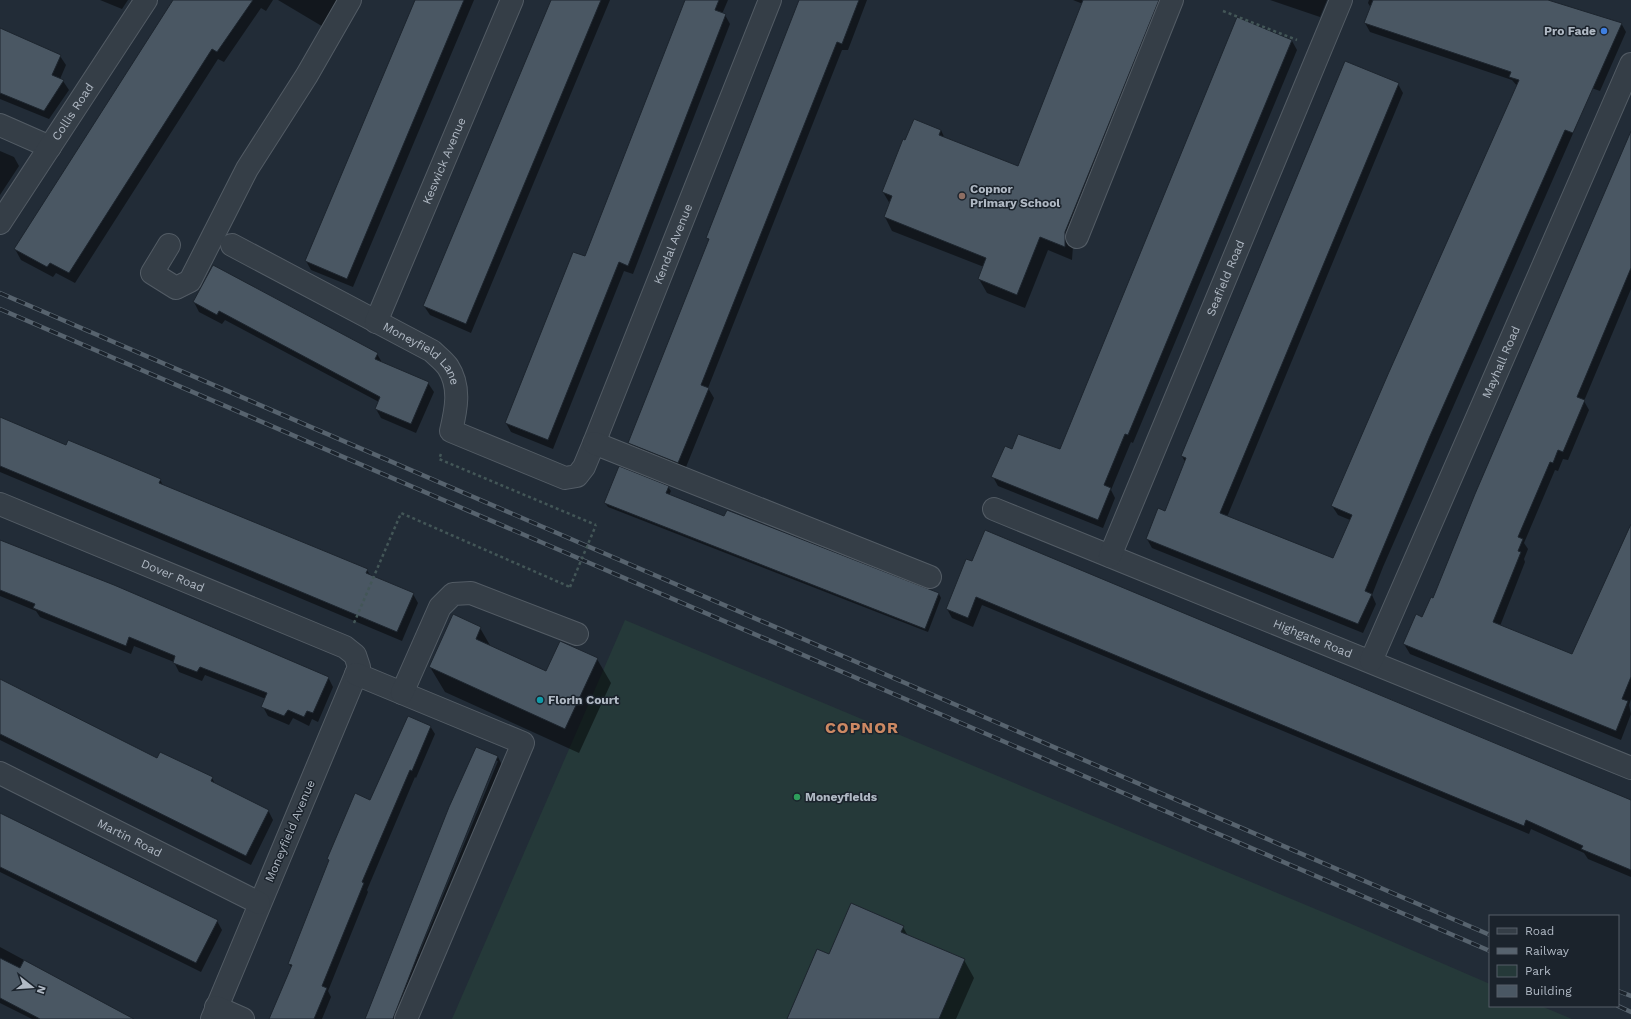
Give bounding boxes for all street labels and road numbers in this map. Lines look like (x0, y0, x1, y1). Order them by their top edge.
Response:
street label: Collis Road (49, 80, 97, 143)
street label: Keswick Avenue (420, 115, 469, 206)
street label: Kendal Avenue (651, 202, 695, 286)
street label: Seafield Road (1204, 238, 1247, 318)
street label: Moneyfield Lane (381, 319, 462, 386)
street label: Mayhall Road (1479, 324, 1523, 400)
street label: Dover Road (139, 556, 206, 595)
street label: Highgate Road (1271, 616, 1354, 661)
street label: Moneyfield Avenue (262, 778, 318, 884)
street label: Martin Road (95, 816, 164, 860)

